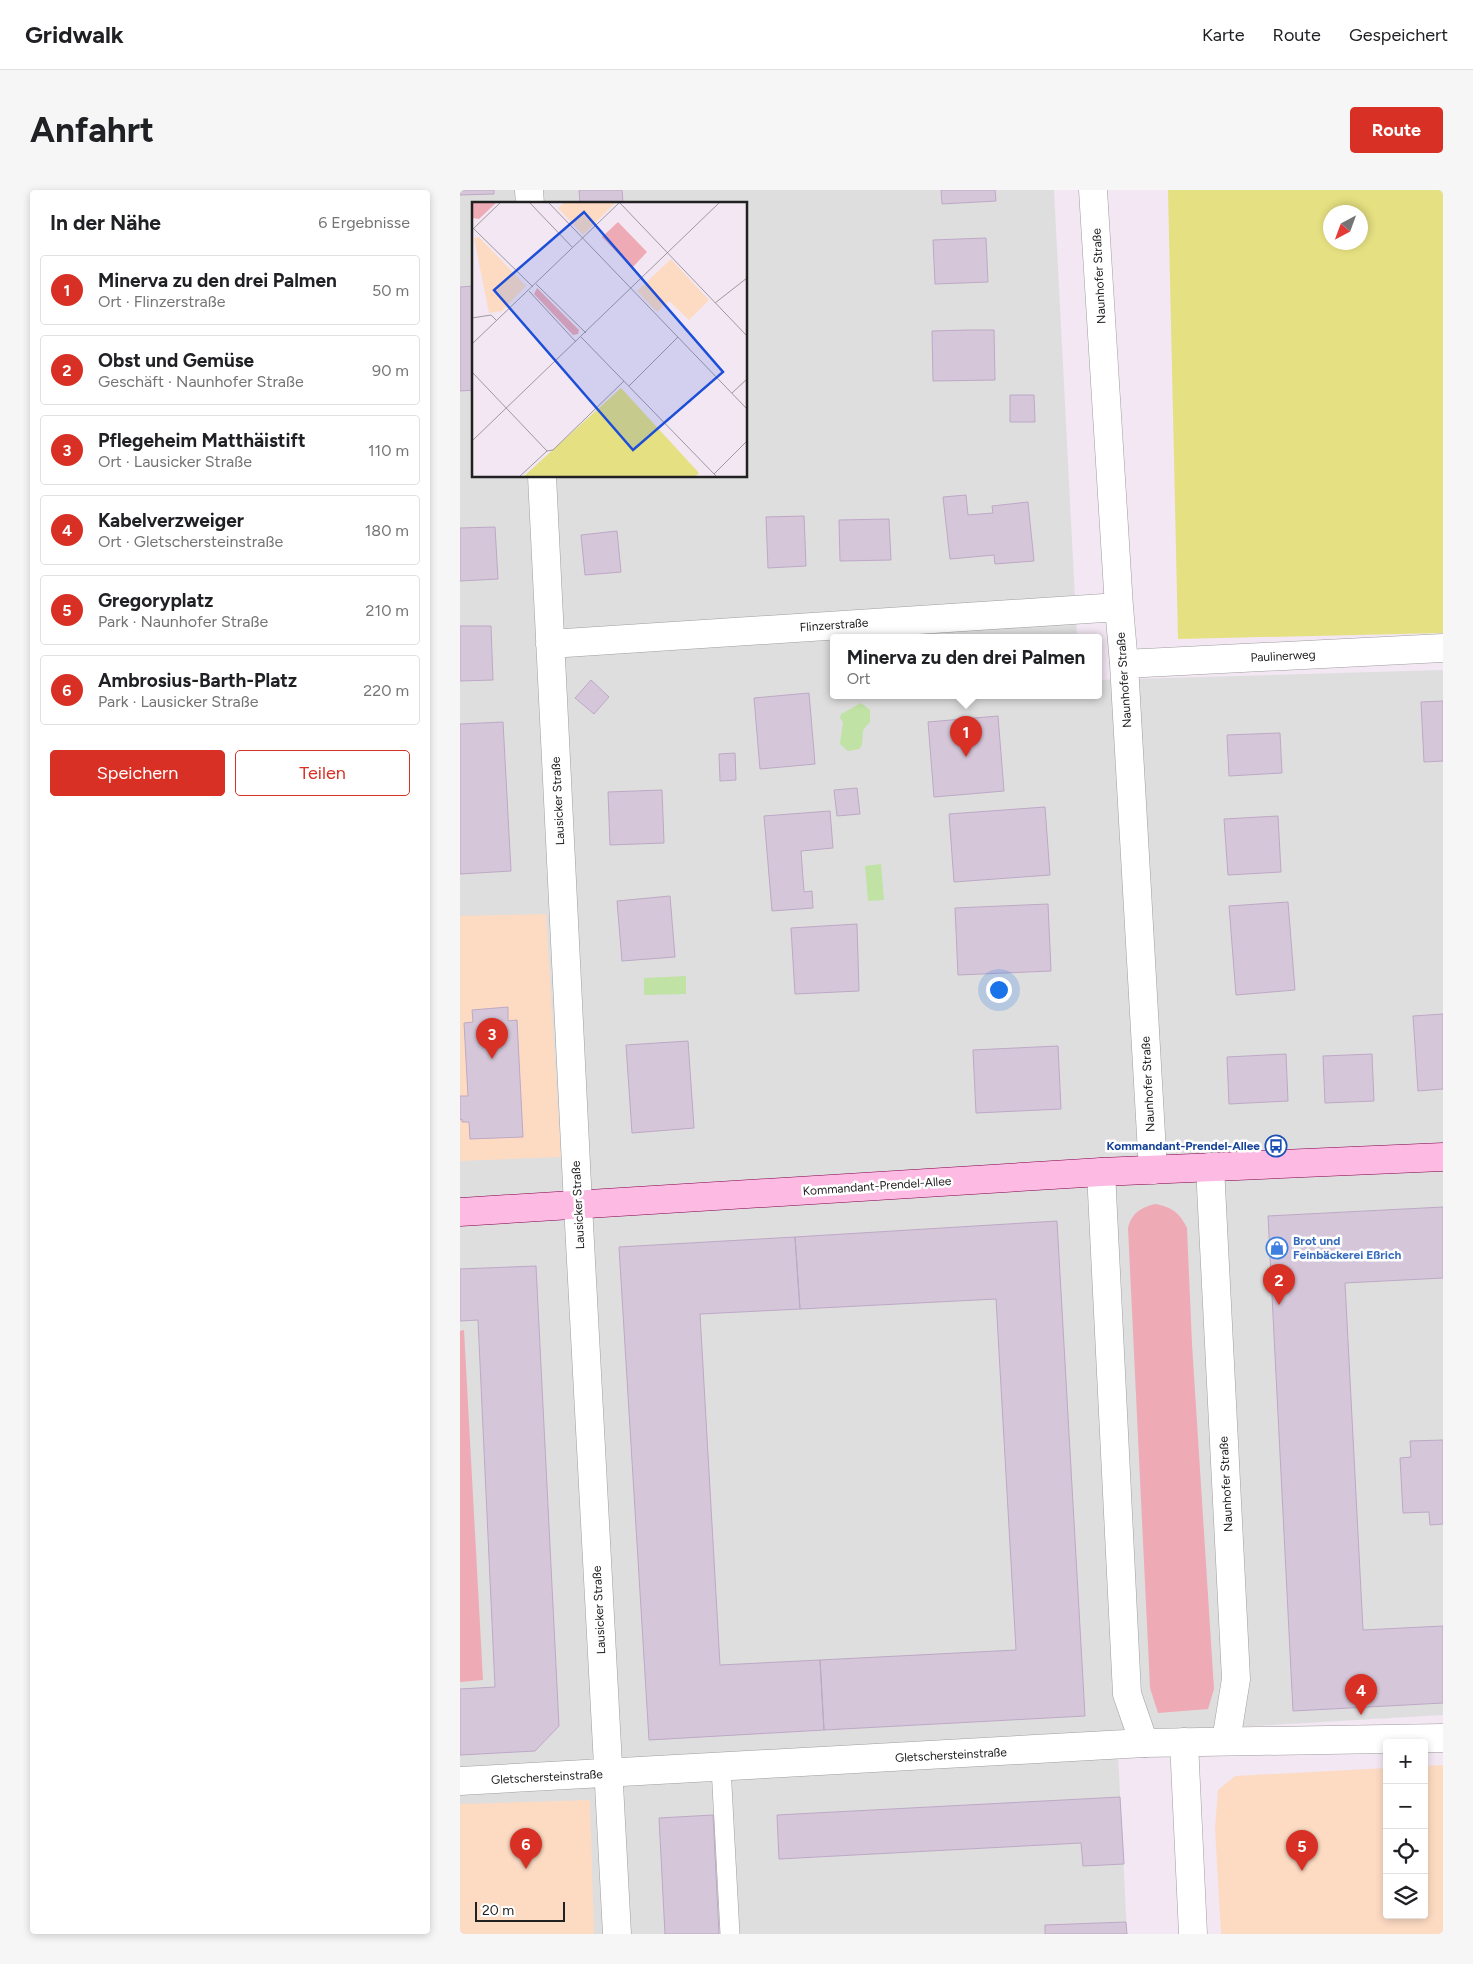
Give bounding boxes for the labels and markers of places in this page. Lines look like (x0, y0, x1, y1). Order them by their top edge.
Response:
pin: 1 (950, 716, 982, 757)
pin: 3 (476, 1018, 508, 1059)
bus stop icon: Kommandant-Prendel-Allee (1264, 1134, 1288, 1158)
place label: Kommandant-Prendel-Allee (1107, 1139, 1260, 1153)
place label: Brot und Feinbäckerei Eßrich (1293, 1234, 1402, 1262)
shop icon: Brot und Feinbäckerei Eßrich (1265, 1236, 1289, 1260)
pin: 2 (1263, 1264, 1295, 1305)
pin: 4 (1345, 1674, 1377, 1715)
pin: 6 (510, 1828, 542, 1869)
pin: 5 (1286, 1830, 1318, 1871)

